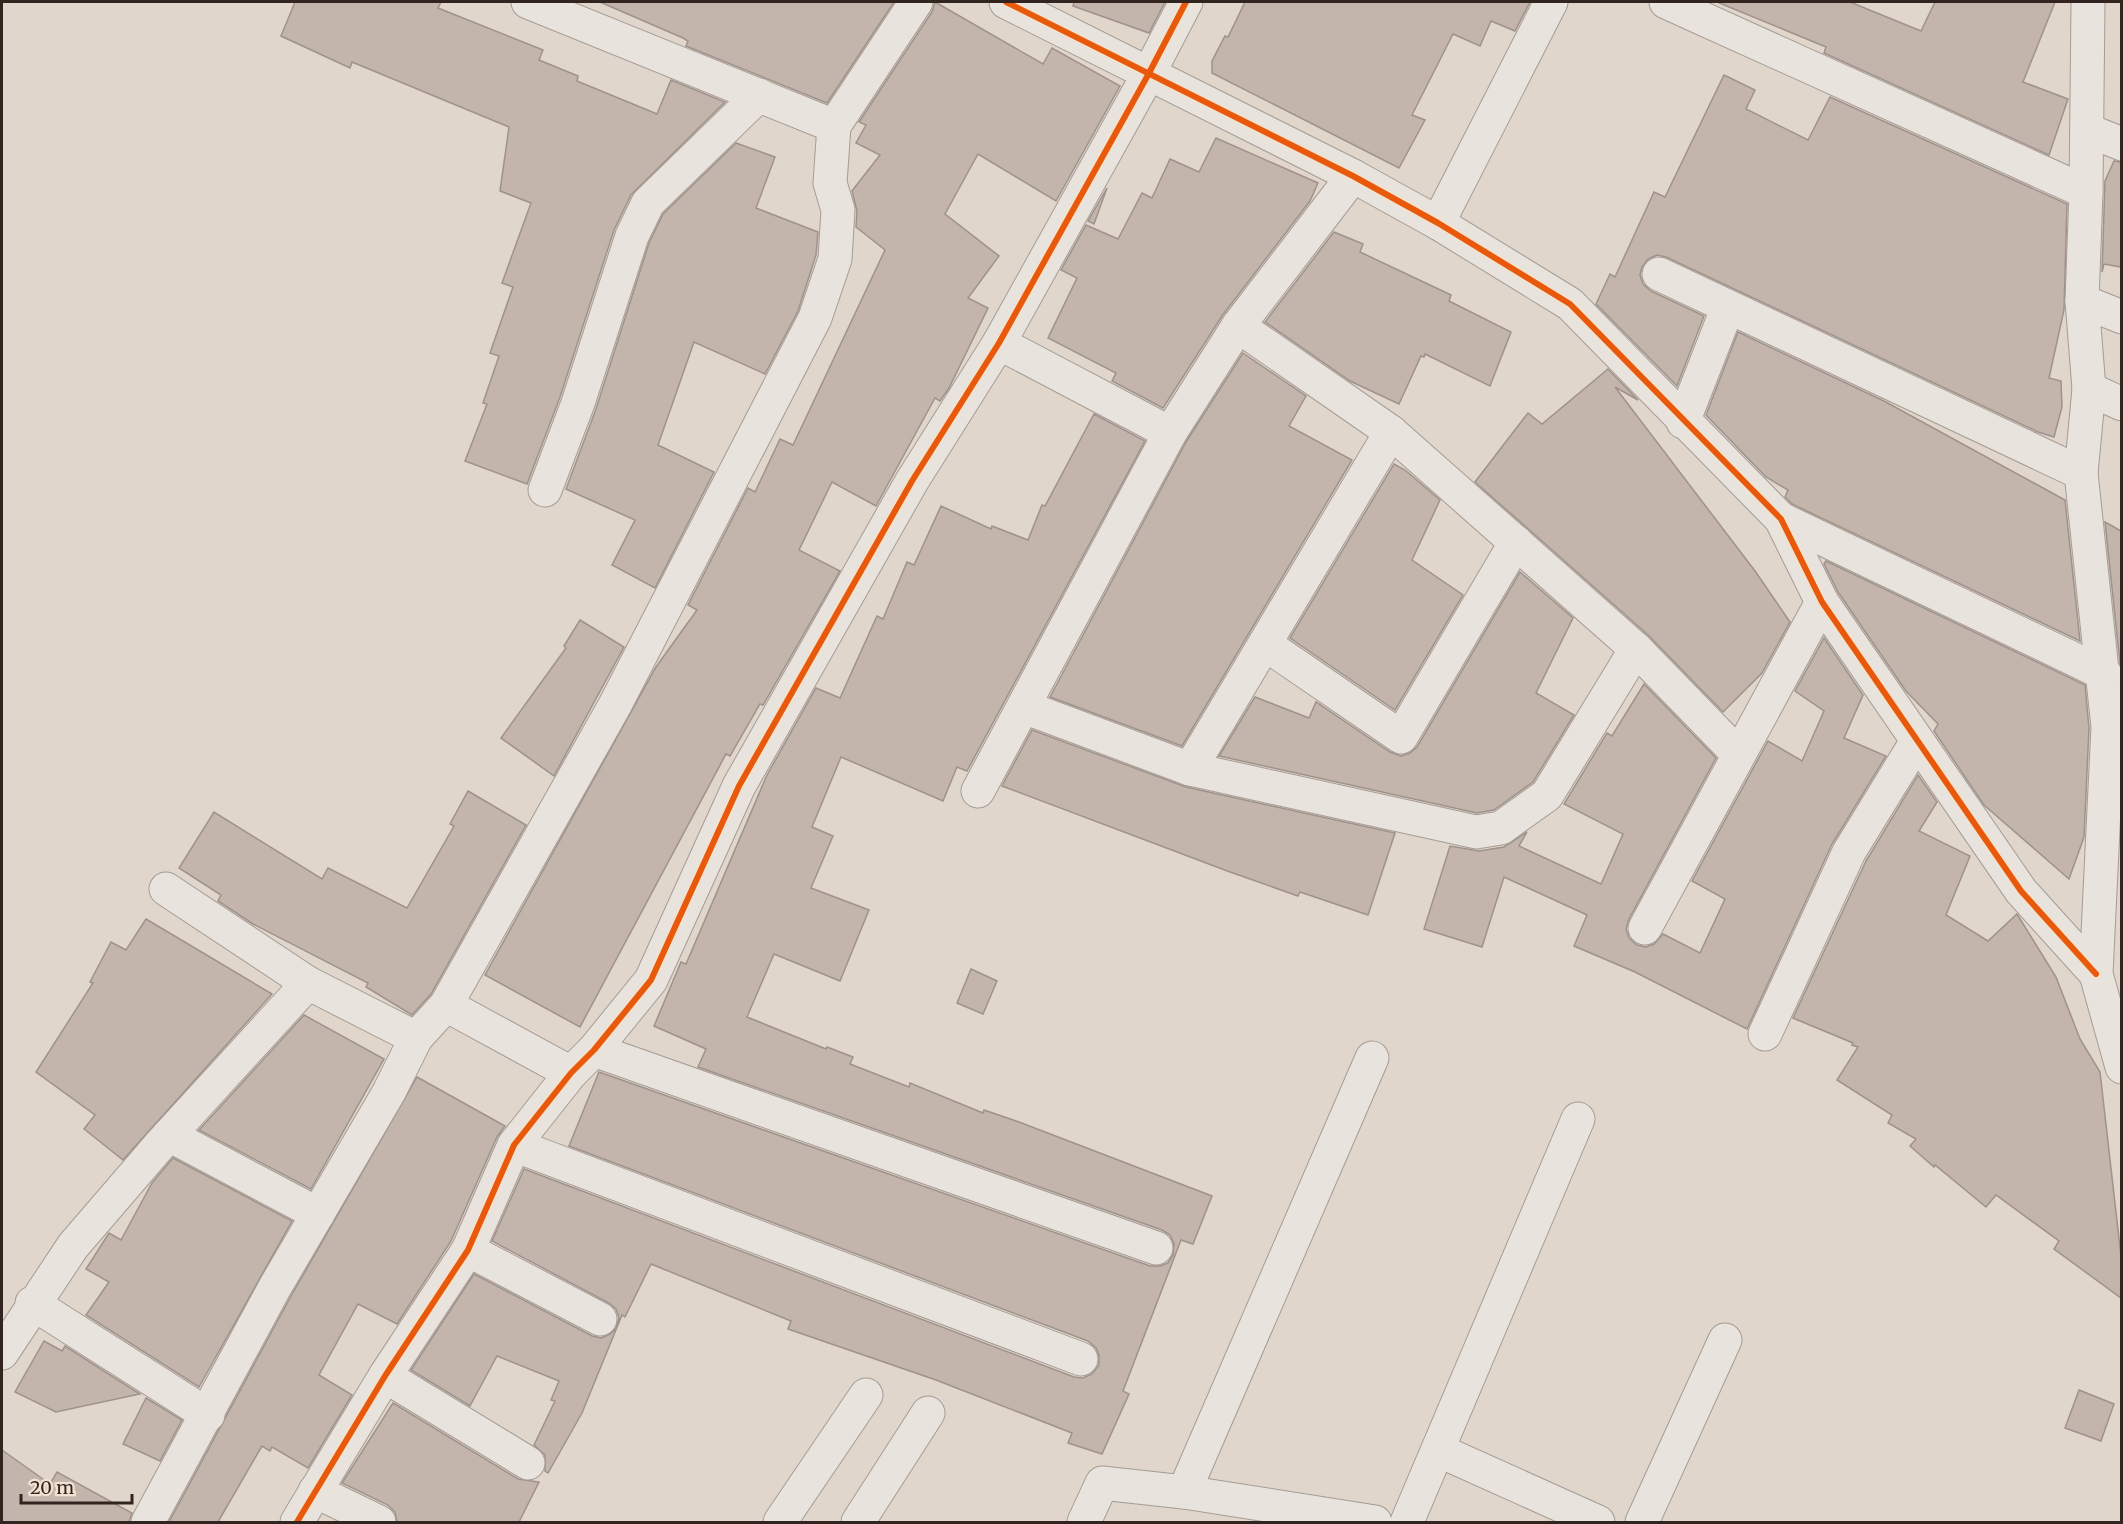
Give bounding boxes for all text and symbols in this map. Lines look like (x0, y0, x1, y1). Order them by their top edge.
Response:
scale bar (21, 1467, 132, 1505)
text: 20 m (30, 1476, 74, 1499)

